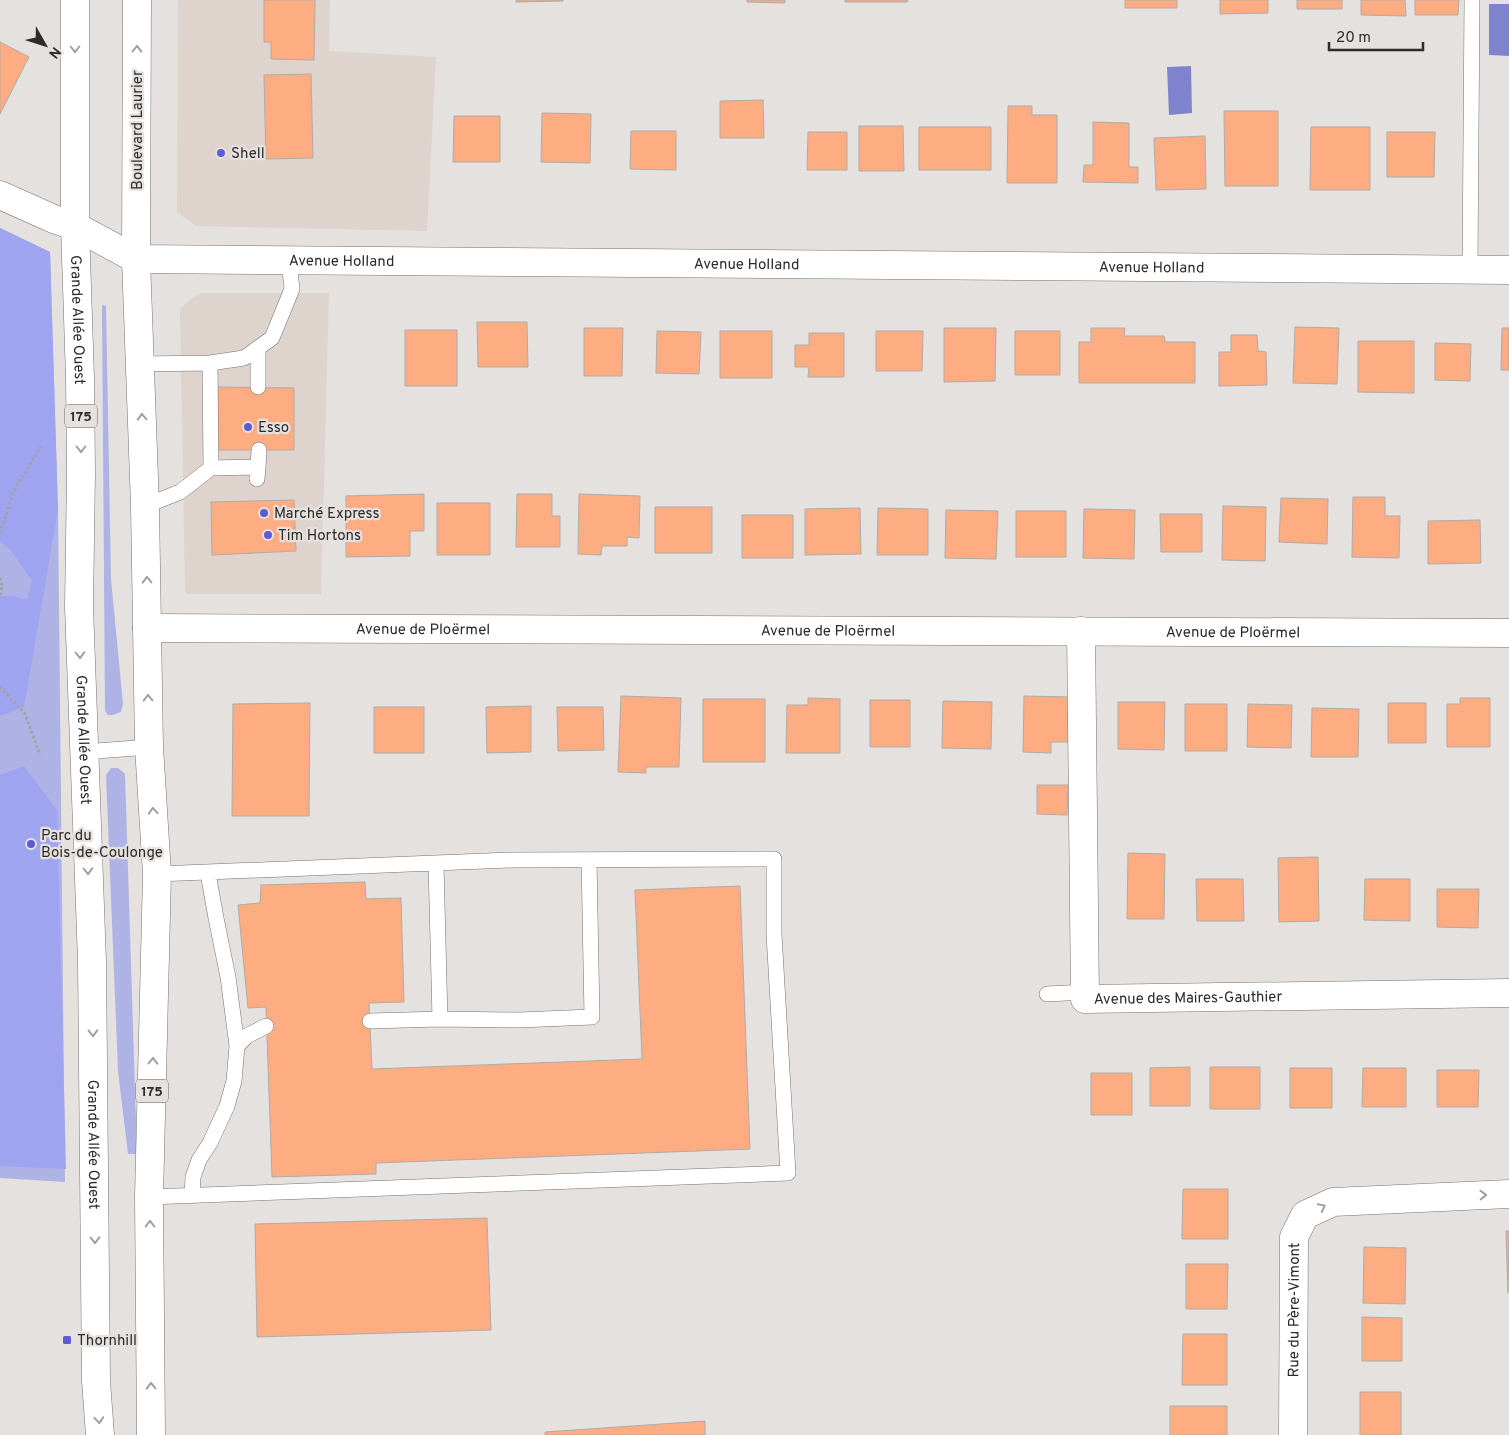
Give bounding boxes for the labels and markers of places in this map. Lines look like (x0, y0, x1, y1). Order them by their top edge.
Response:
place label: Shell (231, 145, 265, 164)
marker: Shell (215, 147, 227, 159)
place label: Esso (258, 419, 289, 438)
marker: Esso (242, 421, 254, 433)
place label: Marché Express (274, 505, 380, 524)
marker: Marché Express (258, 507, 270, 519)
place label: Tim Hortons (278, 527, 361, 546)
marker: Tim Hortons (262, 529, 274, 541)
place label: Parc du Bois-de-Coulonge (41, 827, 163, 863)
marker: Parc du Bois-de-Coulonge (25, 838, 37, 850)
place label: Thornhill (77, 1332, 137, 1351)
marker: Thornhill (61, 1334, 73, 1346)

